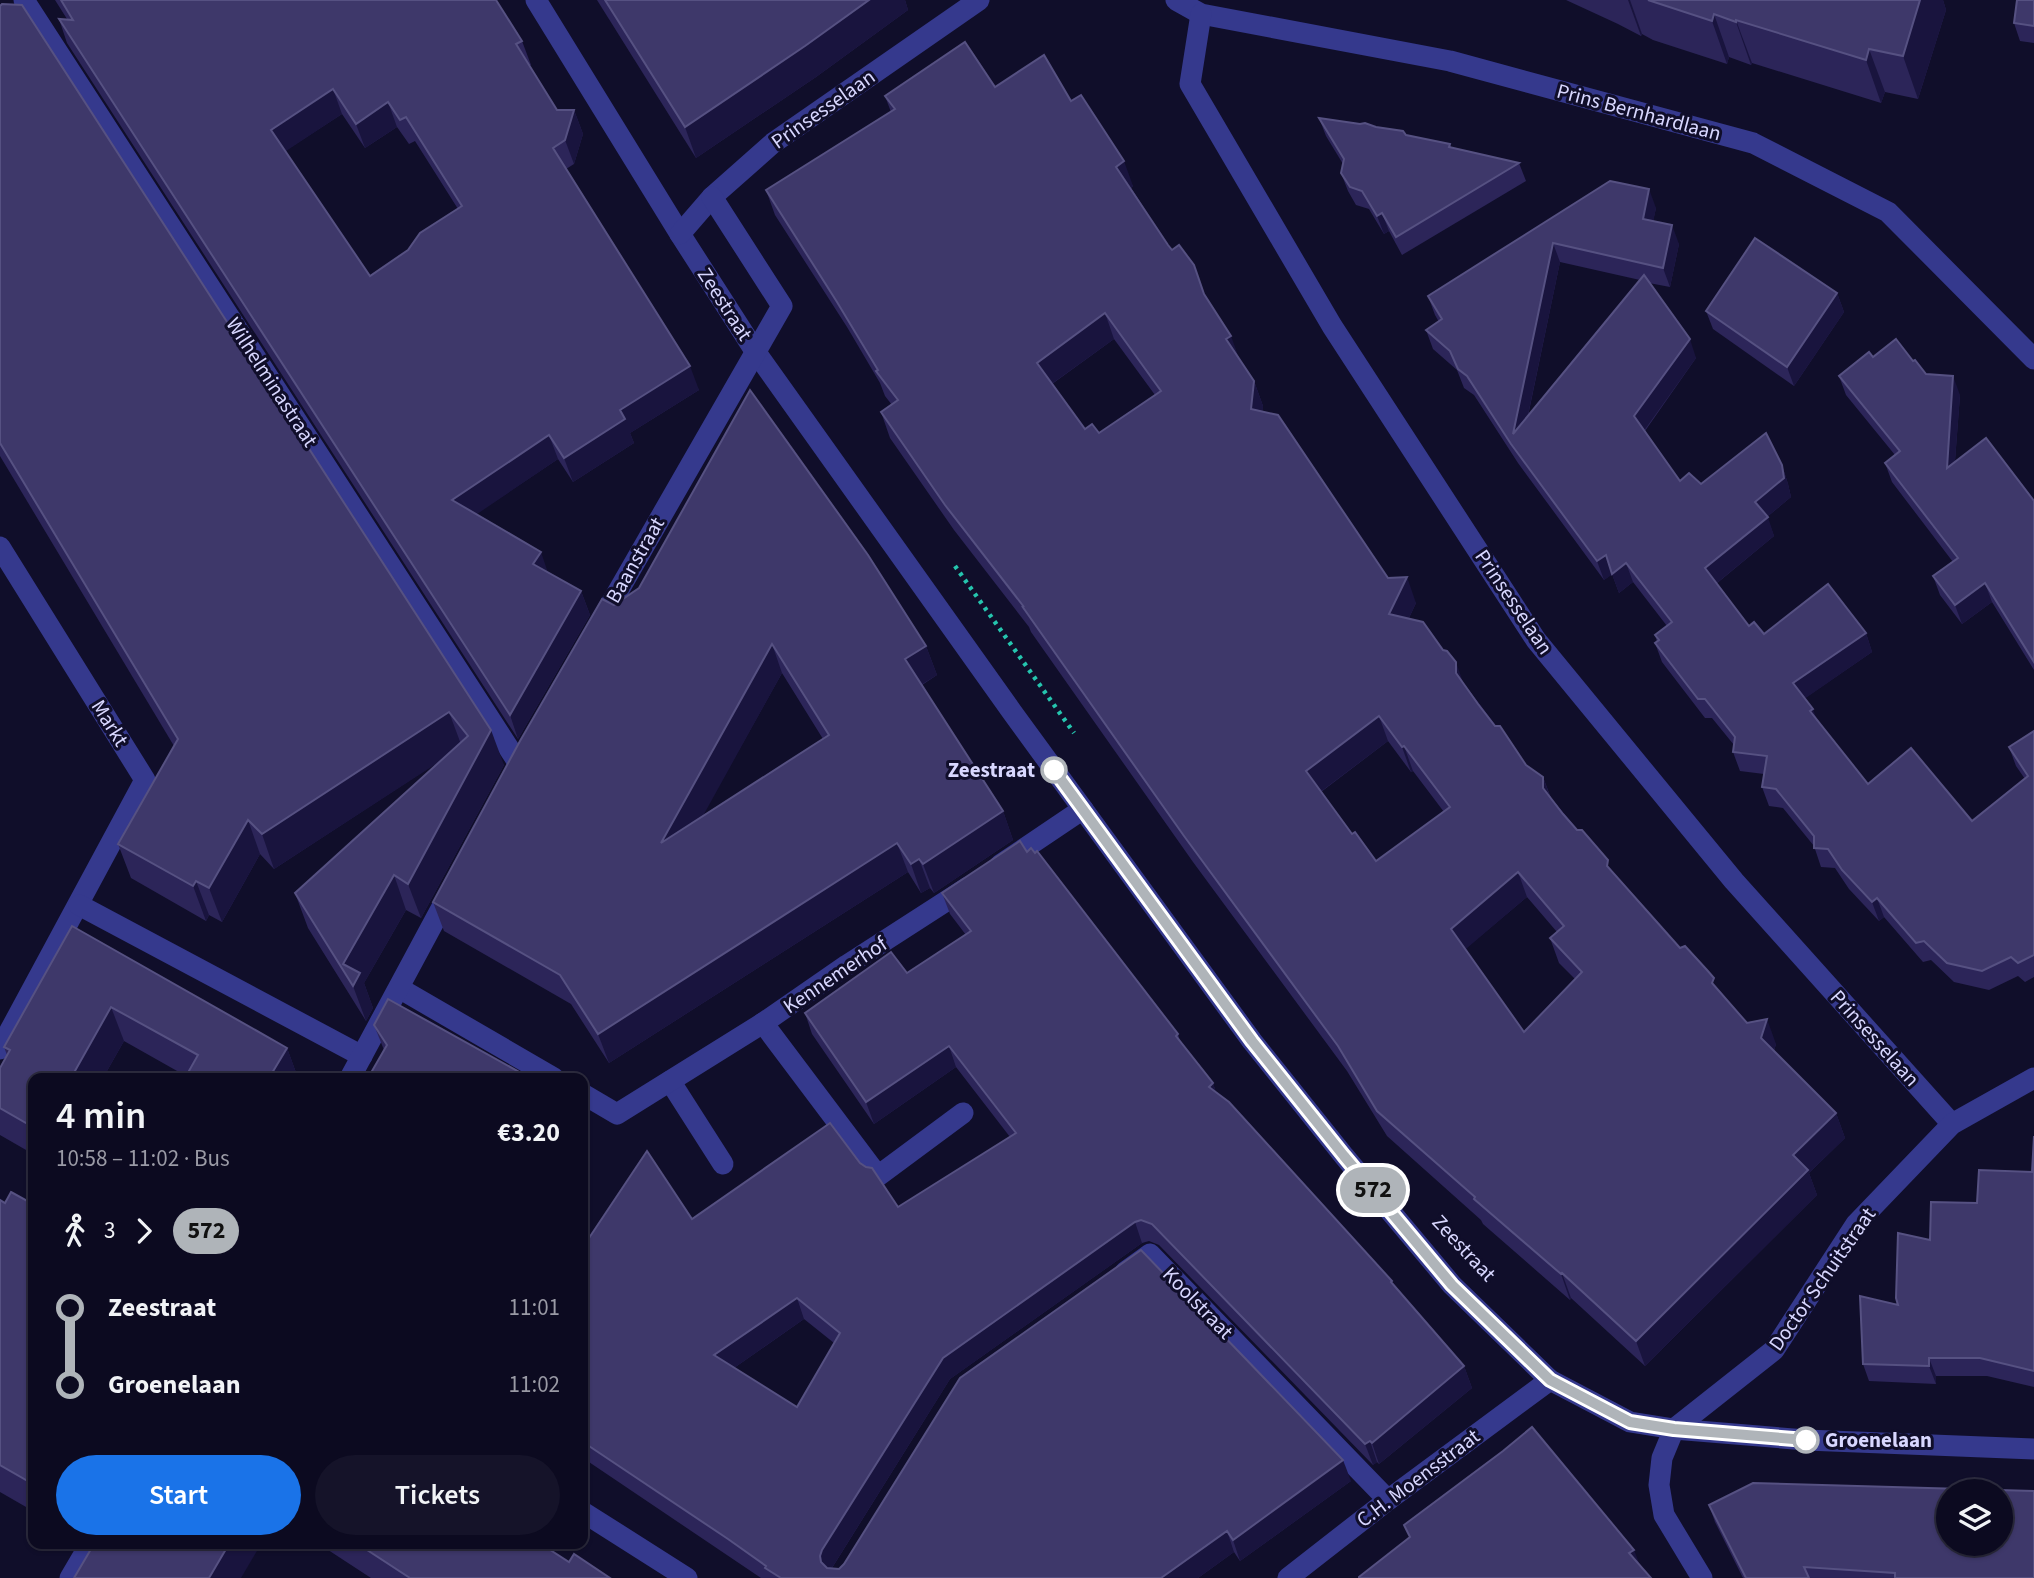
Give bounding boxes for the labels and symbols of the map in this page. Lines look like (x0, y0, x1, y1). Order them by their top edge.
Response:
street label: Prinsesselaan (765, 62, 881, 156)
street label: Prins Bernhardlaan (1553, 76, 1725, 148)
street label: Zeestraat (690, 261, 760, 347)
street label: Wilhelminastraat (219, 311, 325, 453)
street label: Baanstraat (598, 511, 672, 609)
street label: Prinsesselaan (1468, 543, 1560, 661)
street label: Markt (84, 694, 136, 752)
place label: Zeestraat (948, 755, 1035, 785)
marker: Zeestraat (1041, 757, 1067, 783)
street label: Kennemerhof (777, 929, 894, 1021)
street label: Prinsesselaan (1823, 983, 1927, 1093)
line badge: 572 (1333, 1167, 1413, 1213)
street label: Doctor Schuitstraat (1761, 1201, 1883, 1357)
street label: Zeestraat (1425, 1208, 1503, 1288)
street label: Koolstraat (1156, 1260, 1240, 1346)
street label: C.H. Moensstraat (1350, 1422, 1486, 1534)
place label: Groenelaan (1825, 1425, 1932, 1455)
marker: Groenelaan (1793, 1427, 1819, 1453)

